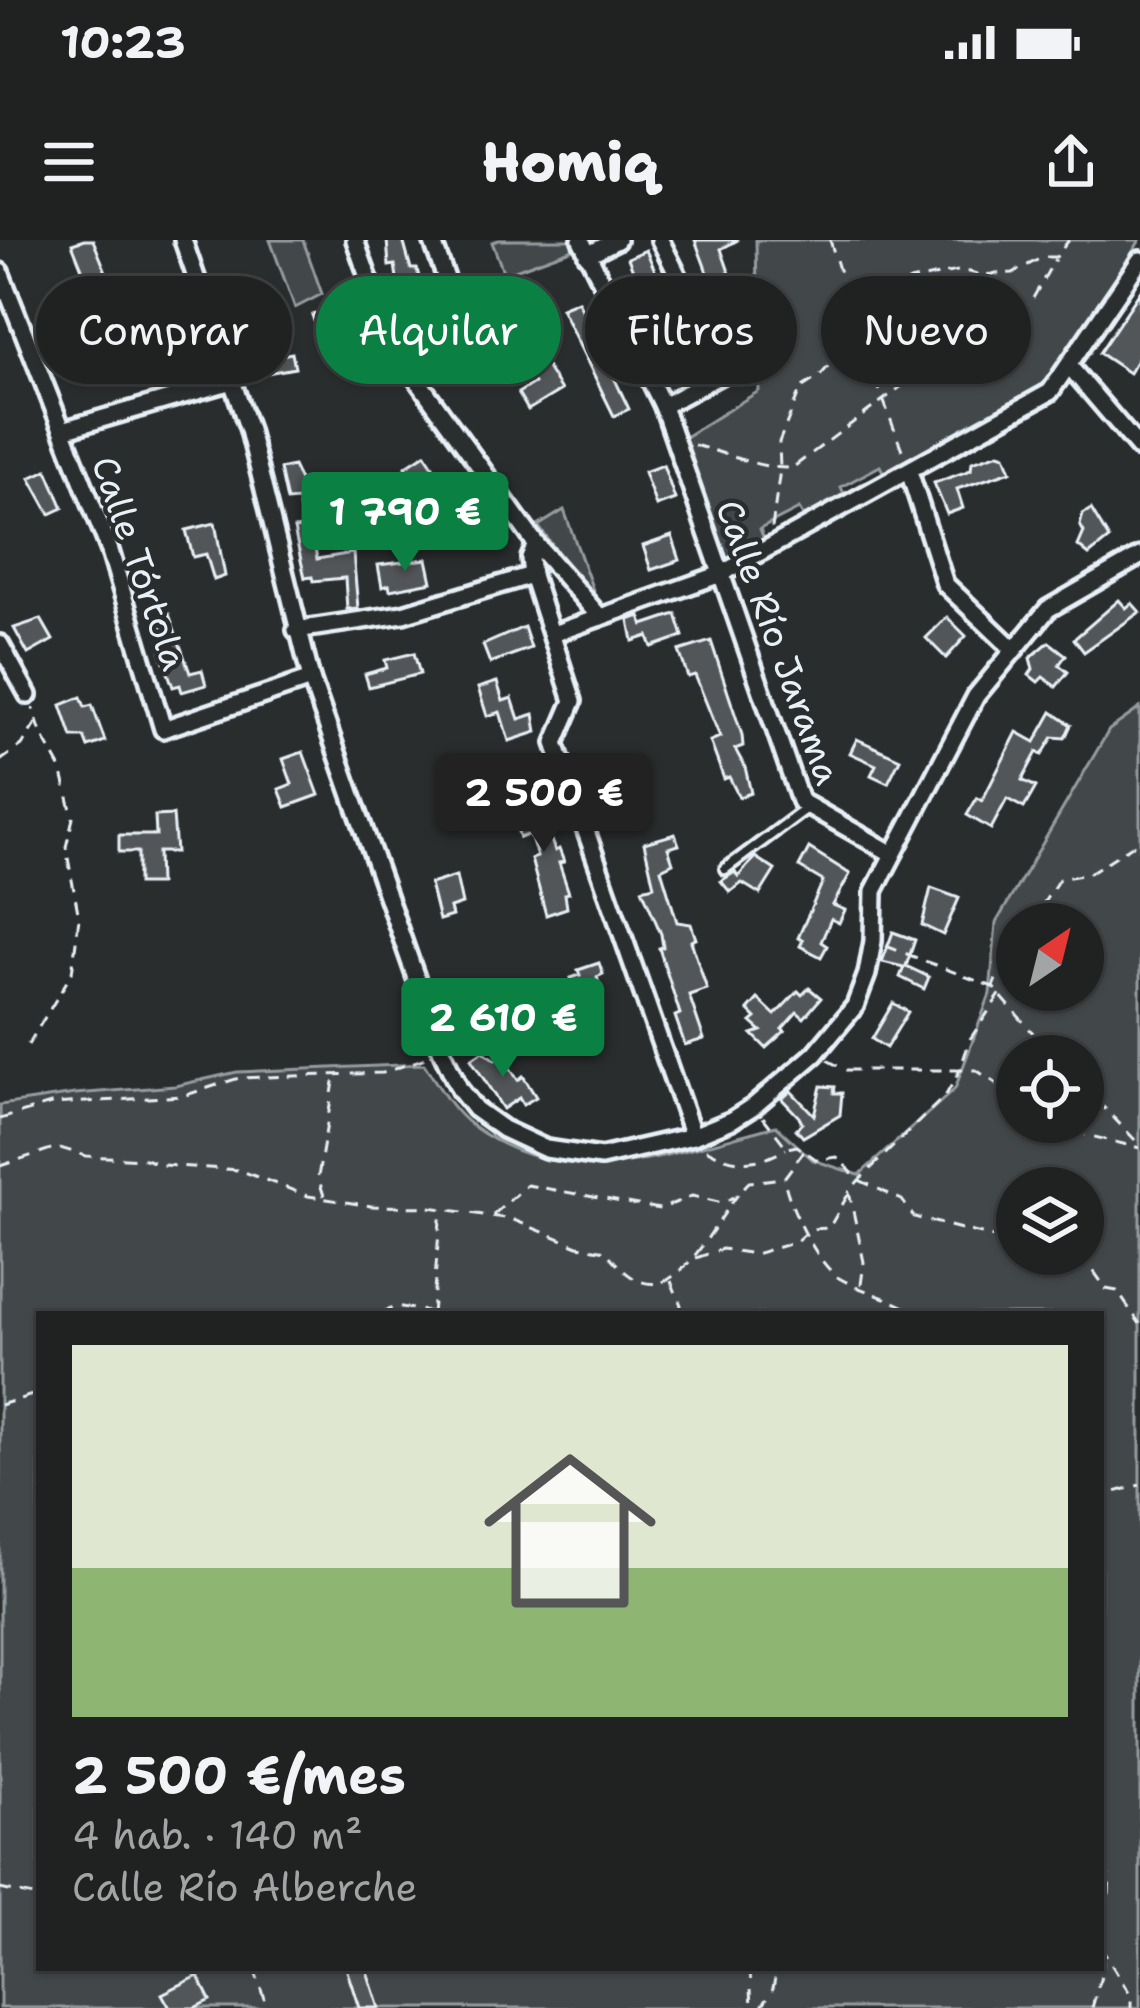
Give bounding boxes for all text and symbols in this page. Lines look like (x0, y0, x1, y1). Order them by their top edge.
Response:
text: 10:23 (60, 12, 186, 72)
text: Homiq (482, 126, 658, 198)
icon: menu (36, 129, 102, 195)
icon: share (1038, 129, 1104, 195)
chip: Comprar (36, 276, 292, 384)
chip: Alquilar (316, 276, 561, 384)
chip: Filtros (585, 276, 797, 384)
chip: Nuevo (821, 276, 1031, 384)
street label: Calle Tórtola (80, 450, 199, 677)
pin: 1 790 € (294, 472, 516, 574)
text: 1 790 € (328, 485, 482, 537)
street label: Calle Río Jarama (704, 493, 853, 791)
pin: 2 500 € (433, 753, 655, 855)
text: 2 500 € (464, 766, 624, 818)
north arrow (996, 903, 1104, 1011)
map controls (996, 903, 1104, 1275)
pin: 2 610 € (392, 978, 614, 1080)
text: 2 610 € (428, 991, 578, 1043)
button: locate (996, 1035, 1104, 1143)
button: layers (996, 1167, 1104, 1275)
icon: home (462, 1423, 678, 1639)
text: 2 500 €/mes (72, 1741, 406, 1809)
text: 4 hab. · 140 m² (72, 1809, 363, 1861)
text: Calle Río Alberche (72, 1861, 418, 1913)

